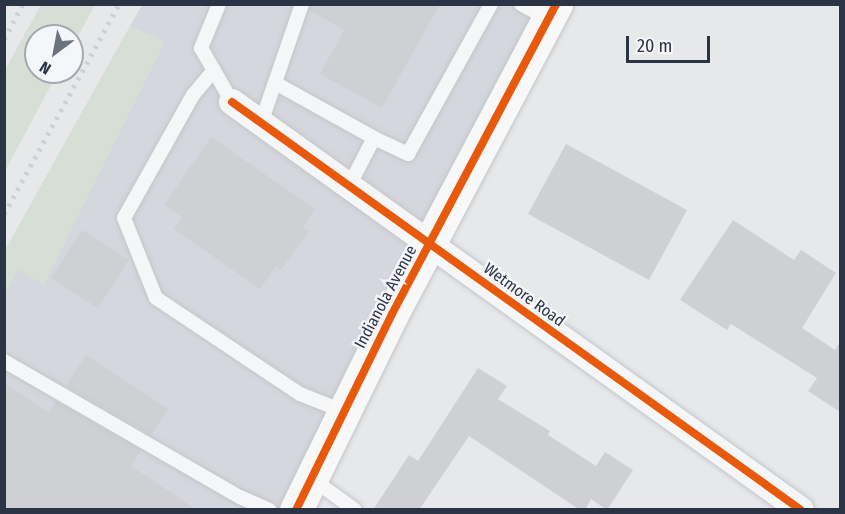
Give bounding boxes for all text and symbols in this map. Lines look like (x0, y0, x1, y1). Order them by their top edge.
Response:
north arrow (24, 24, 84, 84)
scale bar (629, 24, 713, 62)
text: 20 m (637, 35, 672, 57)
text: N (36, 57, 54, 79)
street label: Indianola Avenue (351, 242, 421, 352)
street label: Wetmore Road (480, 259, 568, 331)

